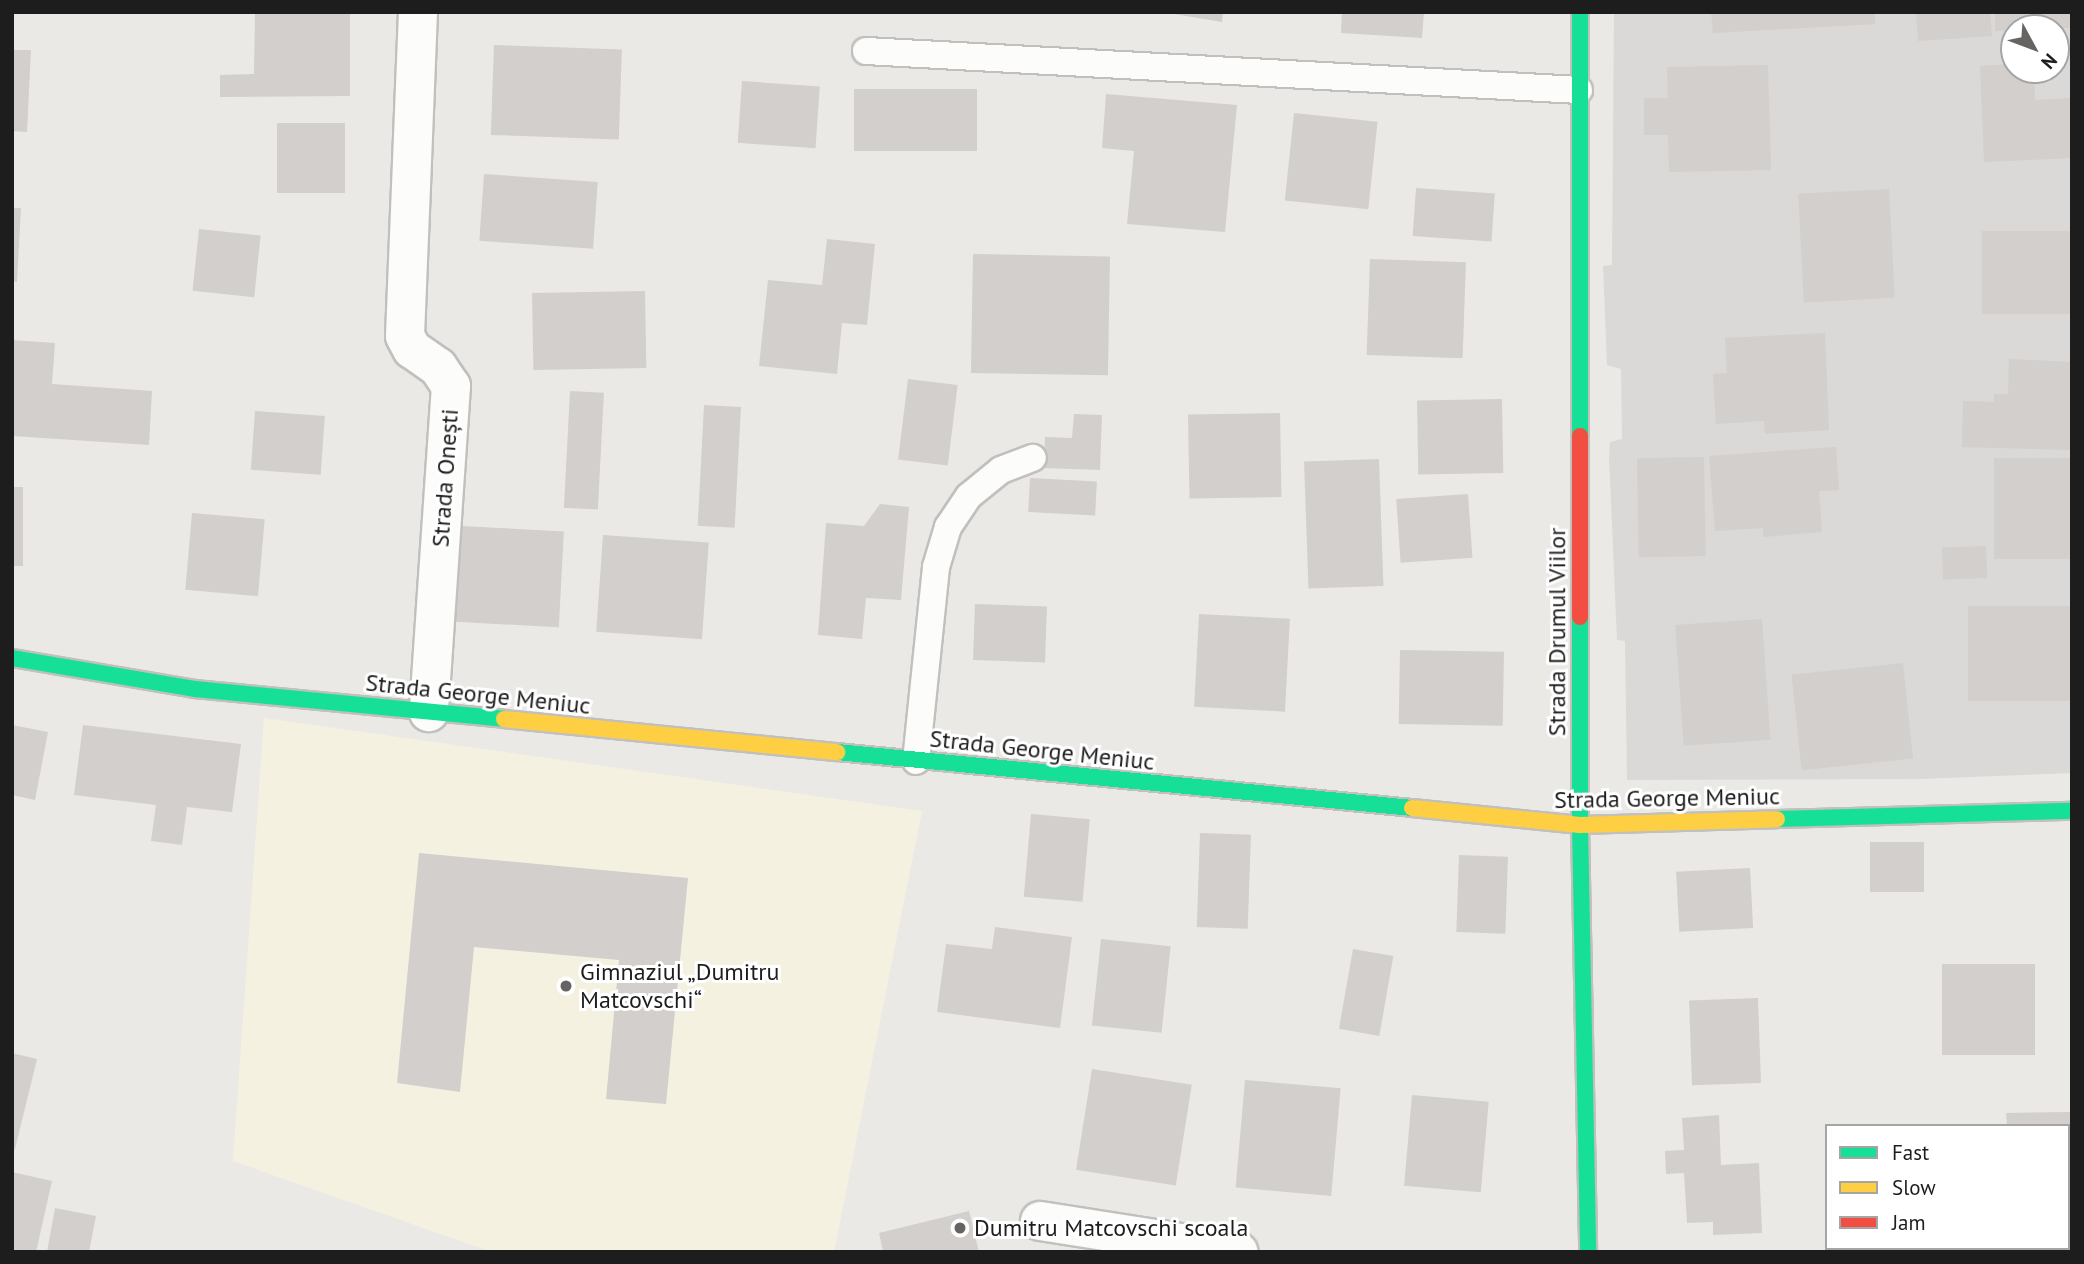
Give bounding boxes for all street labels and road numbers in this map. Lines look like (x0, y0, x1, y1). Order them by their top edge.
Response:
street label: Strada Onești (426, 408, 464, 548)
street label: Strada Drumul Viilor (1543, 527, 1571, 737)
street label: Strada George Meniuc (364, 668, 592, 720)
street label: Strada George Meniuc (928, 724, 1156, 776)
street label: Strada George Meniuc (1554, 782, 1780, 814)

